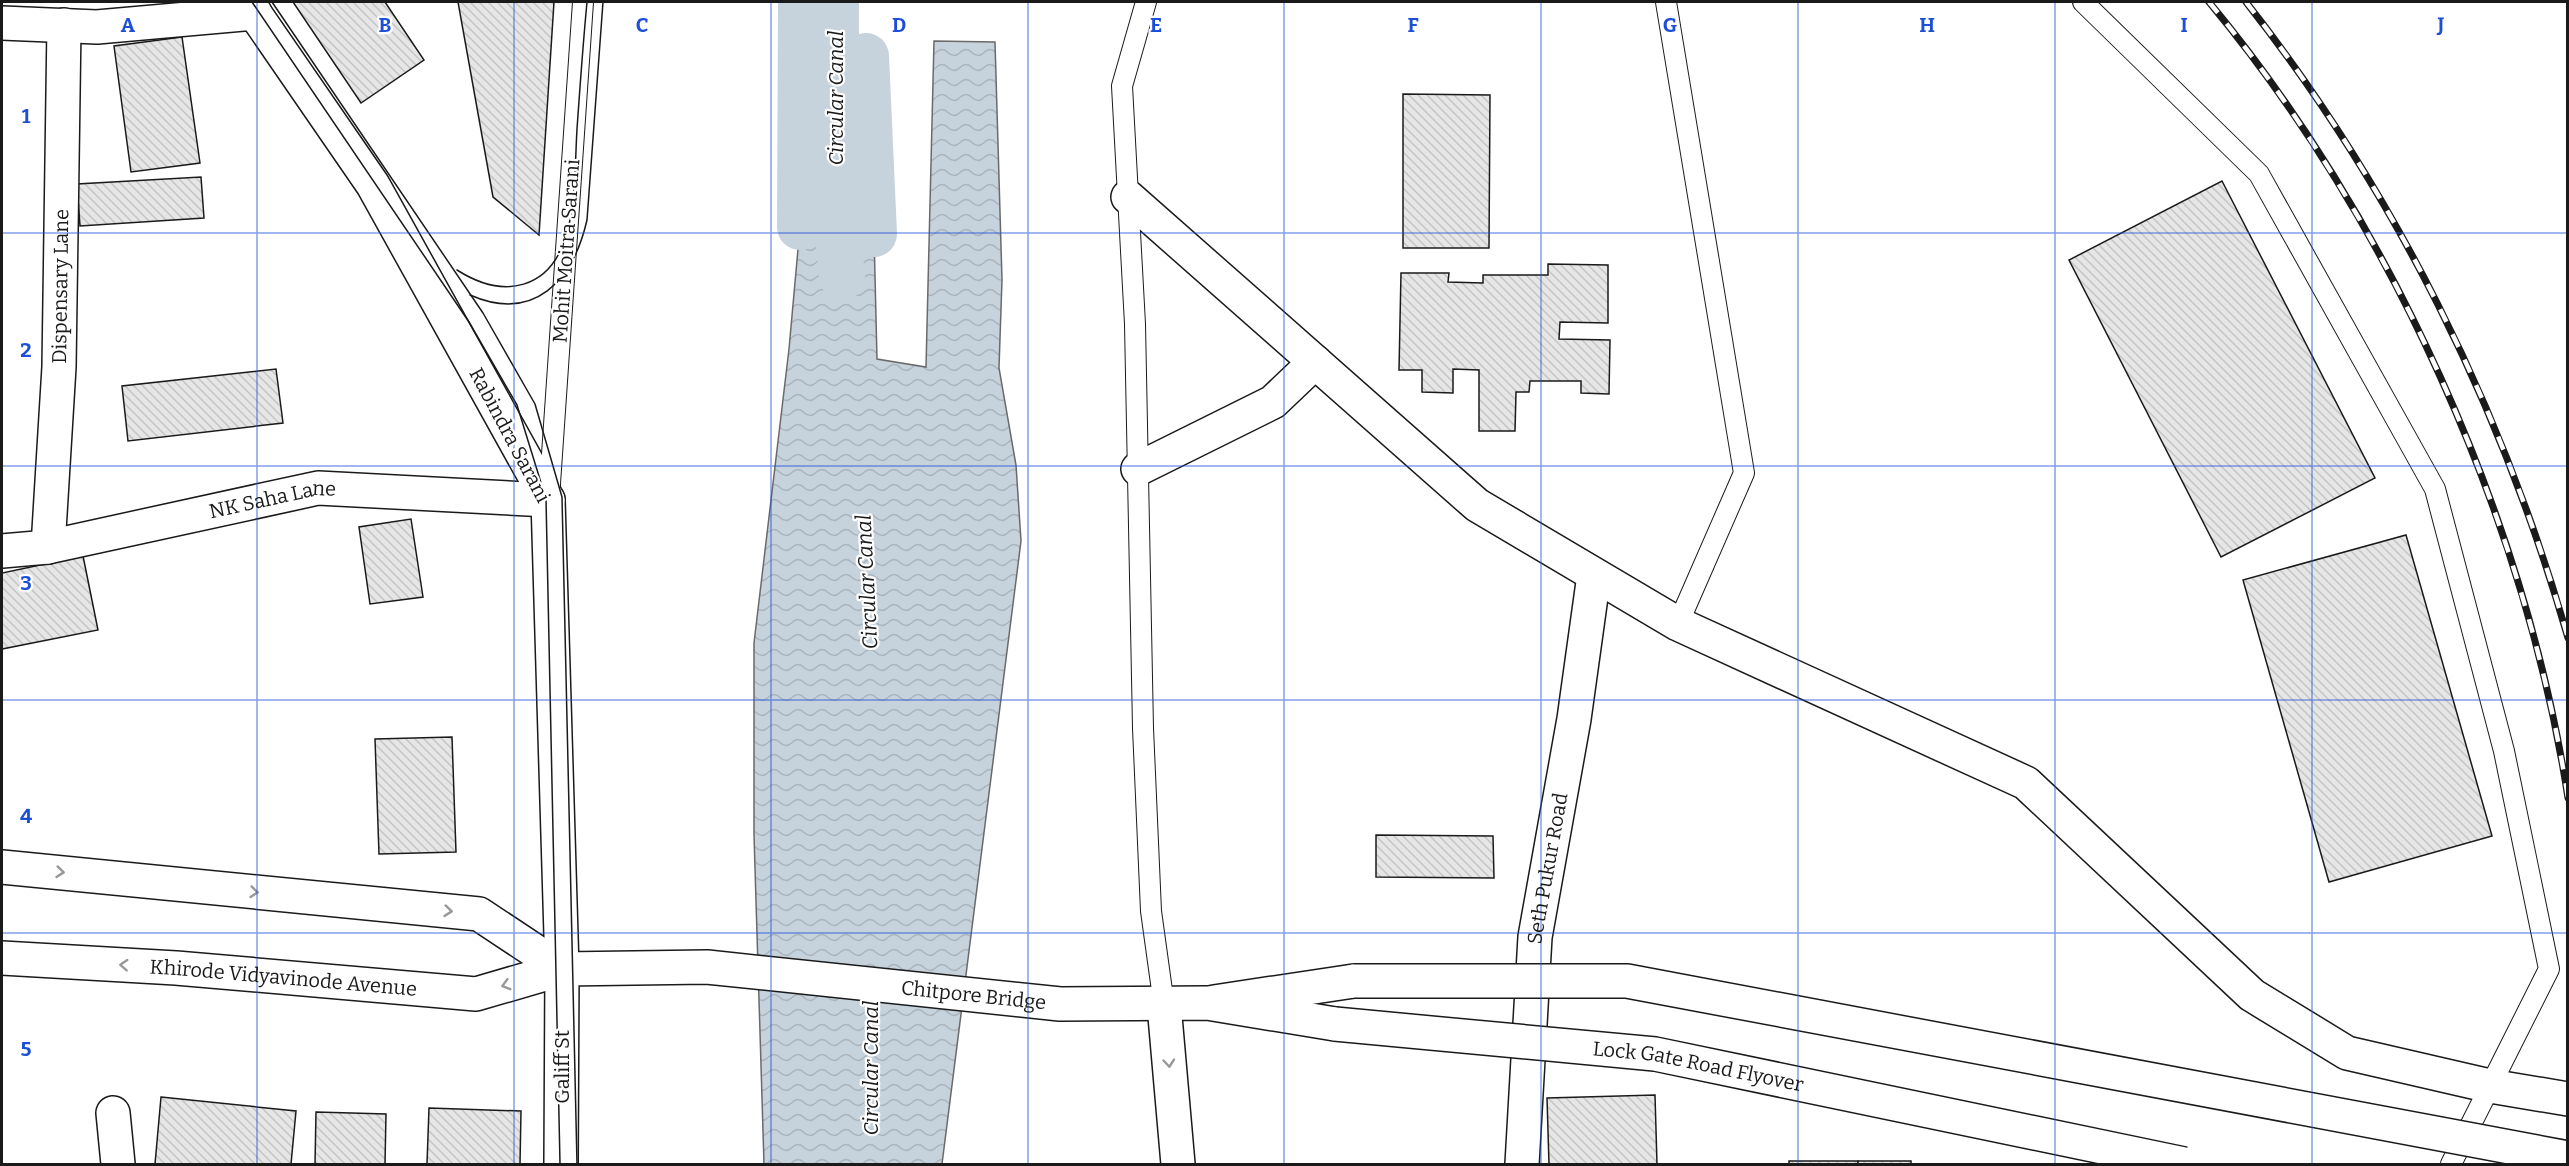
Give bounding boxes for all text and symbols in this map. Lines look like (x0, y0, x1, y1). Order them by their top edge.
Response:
text: A (121, 13, 136, 37)
text: B (379, 13, 392, 37)
text: C (636, 13, 648, 37)
text: D (892, 13, 906, 37)
text: E (1150, 13, 1162, 37)
text: F (1407, 13, 1419, 37)
text: G (1663, 13, 1677, 37)
text: H (1919, 13, 1935, 37)
text: I (2180, 13, 2188, 37)
text: J (2437, 13, 2445, 37)
water label: Circular Canal (823, 30, 849, 165)
text: 1 (22, 104, 31, 128)
street label: Mohit Moitra Sarani (548, 158, 584, 344)
street label: Dispensary Lane (47, 209, 73, 364)
text: 2 (20, 338, 32, 362)
street label: Rabindra Sarani (464, 363, 556, 507)
street label: NK Saha Lane (207, 476, 337, 523)
water label: Circular Canal (850, 514, 884, 650)
text: 3 (20, 571, 32, 595)
street label: Seth Pukur Road (1523, 791, 1573, 945)
text: 4 (20, 804, 32, 828)
one-way arrow (55, 866, 64, 878)
one-way arrow (249, 885, 258, 898)
one-way arrow (443, 904, 452, 917)
street label: Khirode Vidyavinode Avenue (149, 955, 418, 1001)
one-way arrow (120, 959, 129, 972)
street label: Chitpore Bridge (900, 975, 1047, 1014)
one-way arrow (501, 978, 512, 990)
water label: Circular Canal (858, 1000, 884, 1135)
street label: Galiff St (550, 1030, 574, 1104)
street label: Lock Gate Road Flyover (1592, 1036, 1806, 1097)
text: 5 (21, 1037, 32, 1061)
one-way arrow (1162, 1059, 1175, 1068)

